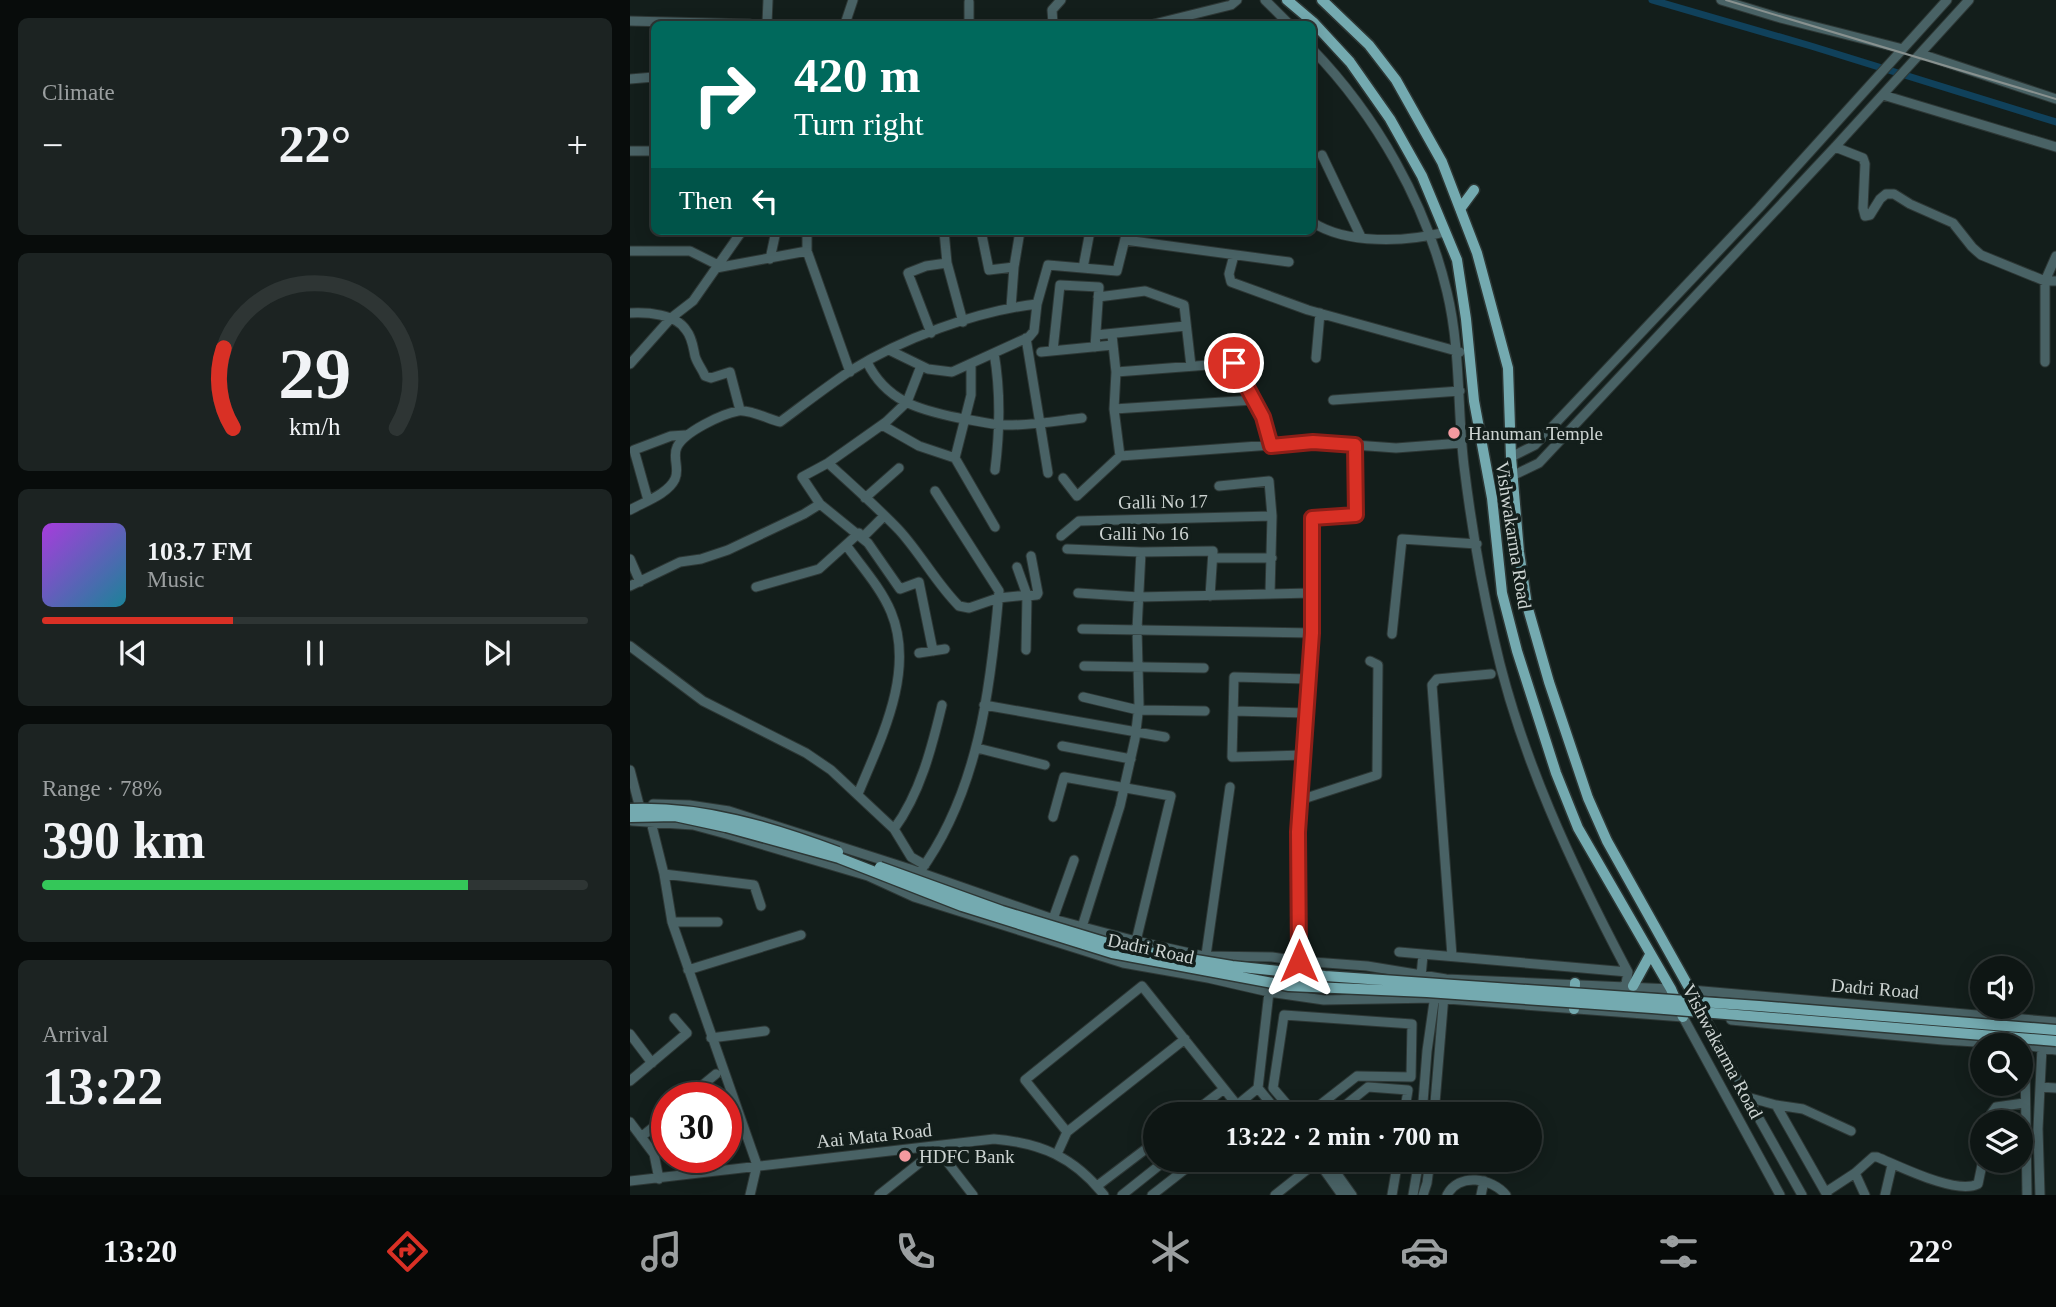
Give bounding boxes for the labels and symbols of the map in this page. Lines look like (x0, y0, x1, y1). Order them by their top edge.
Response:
pin (1204, 333, 1264, 393)
place label: Hanuman Temple (1468, 423, 1603, 444)
marker: Hanuman Temple (1446, 425, 1462, 441)
street label: Vishwakarma Road (1491, 460, 1536, 611)
street label: Galli No 17 (1118, 490, 1208, 513)
street label: Galli No 16 (1099, 523, 1189, 544)
position arrow (1262, 924, 1336, 998)
street label: Dadri Road (1106, 929, 1197, 968)
street label: Dadri Road (1830, 974, 1920, 1003)
street label: Vishwakarma Road (1678, 980, 1767, 1122)
speed limit sign: 30 (651, 1082, 742, 1173)
street label: Aai Mata Road (815, 1119, 933, 1152)
place label: HDFC Bank (919, 1146, 1015, 1167)
marker: HDFC Bank (897, 1148, 913, 1164)

